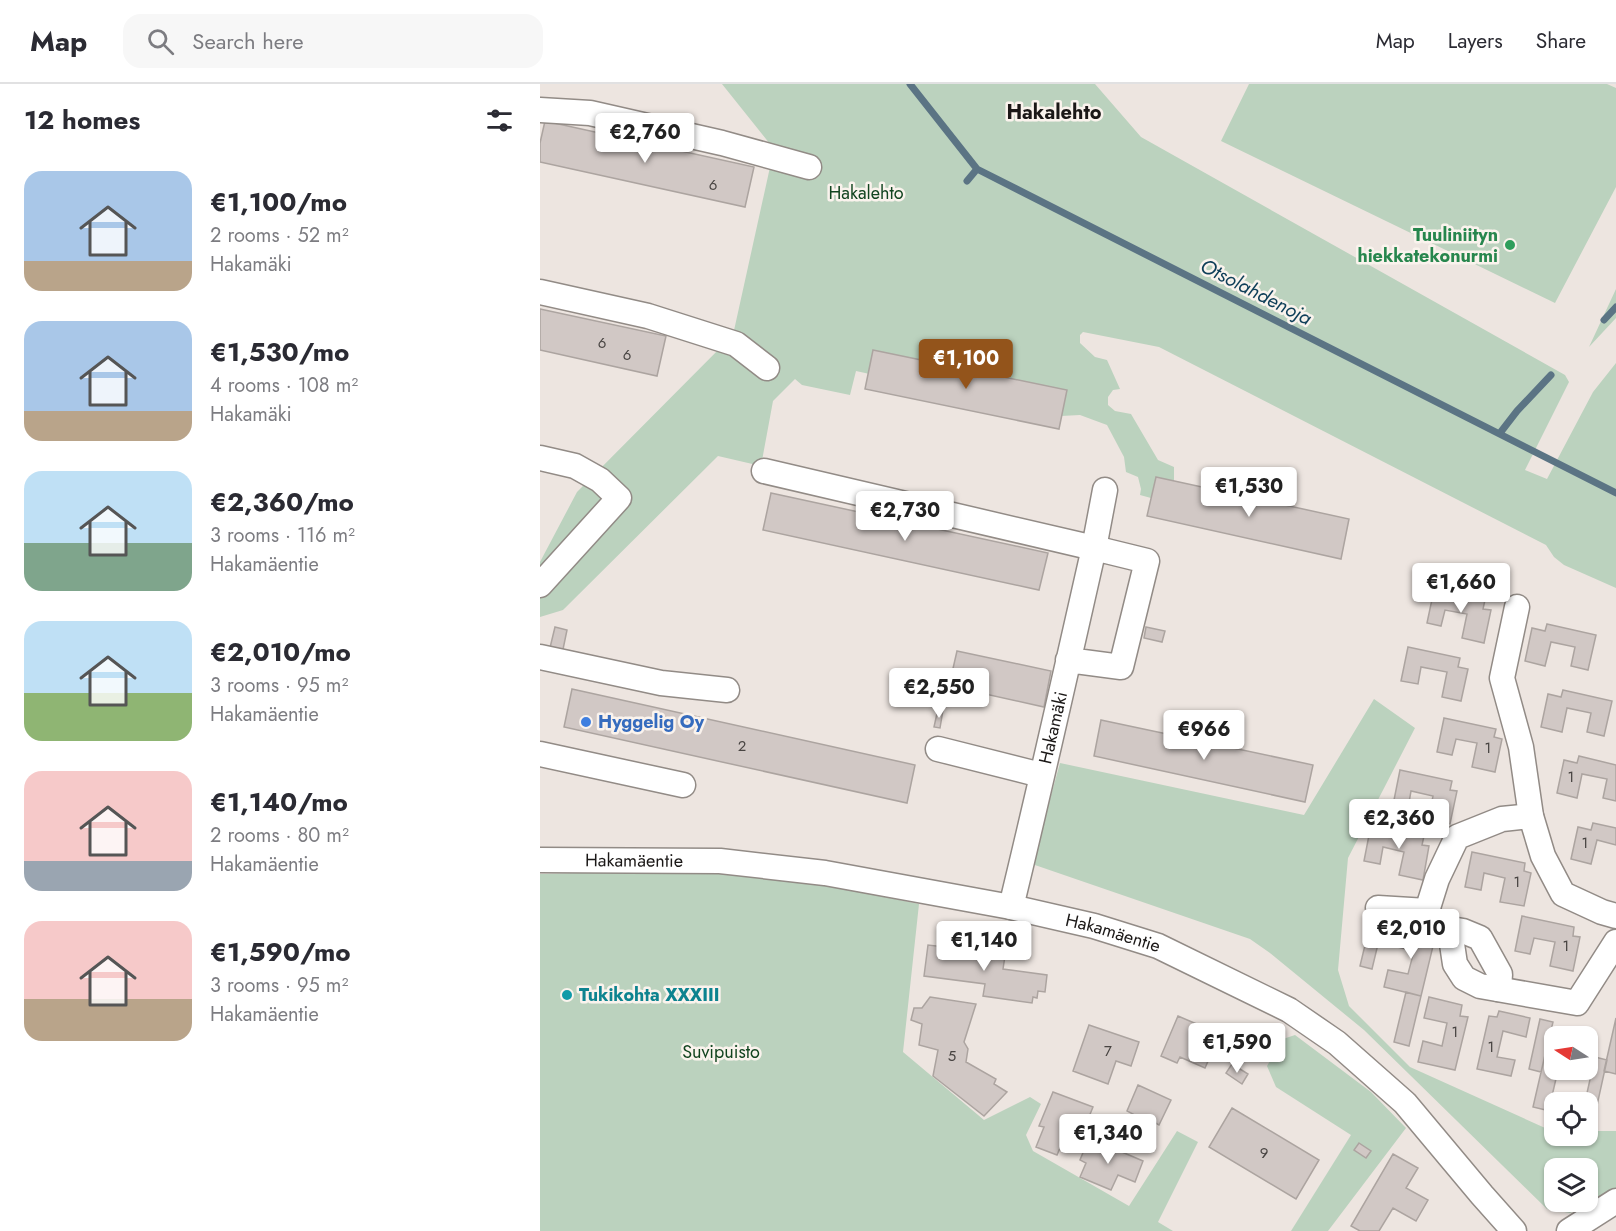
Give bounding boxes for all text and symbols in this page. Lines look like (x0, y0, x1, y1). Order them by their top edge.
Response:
search box (123, 14, 543, 68)
text: Map (30, 21, 87, 62)
icon: search (144, 25, 177, 58)
text: Search here (192, 25, 304, 57)
text: Map (1376, 26, 1415, 56)
text: Layers (1448, 26, 1503, 56)
text: Share (1536, 26, 1586, 56)
district label: Hakalehto (1006, 98, 1102, 127)
text: 12 homes (24, 101, 140, 139)
icon: filters (483, 104, 516, 137)
pin: €2,760 (596, 113, 694, 164)
text: €2,760 (609, 118, 681, 147)
house number: 6 (709, 174, 717, 196)
park label: Hakalehto (828, 180, 904, 206)
text: €1,100/mo (210, 183, 347, 221)
icon: home (72, 195, 144, 267)
text: 2 rooms · 52 m² (210, 221, 349, 250)
place label: Tuuliniityn hiekkatekonurmi (1357, 222, 1498, 269)
marker: Tuuliniityn hiekkatekonurmi (1503, 238, 1517, 252)
text: Hakamäki (210, 250, 292, 279)
water label: Otsolahdenoja (1195, 251, 1317, 333)
house number: 6 (598, 332, 606, 354)
text: €1,530/mo (210, 333, 349, 371)
pin: €1,100 (917, 339, 1015, 390)
house number: 6 (623, 344, 631, 366)
text: €1,100 (933, 344, 999, 373)
icon: home (72, 345, 144, 417)
text: 4 rooms · 108 m² (210, 371, 358, 400)
text: Hakamäki (210, 400, 292, 429)
pin: €1,530 (1200, 467, 1298, 518)
text: €1,530 (1215, 472, 1283, 501)
text: €2,360/mo (210, 483, 354, 521)
pin: €2,730 (856, 491, 954, 542)
icon: home (72, 495, 144, 567)
text: €2,730 (870, 496, 940, 525)
text: 3 rooms · 116 m² (210, 521, 355, 550)
text: Hakamäentie (210, 550, 319, 579)
pin: €1,660 (1412, 563, 1510, 614)
text: €1,660 (1426, 568, 1496, 597)
text: €2,010/mo (210, 633, 351, 671)
icon: home (72, 645, 144, 717)
pin: €2,550 (890, 668, 988, 719)
text: 3 rooms · 95 m² (210, 671, 348, 700)
text: €2,550 (903, 673, 975, 702)
street label: Hakamäki (1032, 689, 1074, 767)
text: Hakamäentie (210, 700, 319, 729)
place label: Hyggelig Oy (598, 709, 705, 735)
pin: €966 (1168, 710, 1240, 761)
marker: Hyggelig Oy (579, 715, 593, 729)
text: €966 (1177, 715, 1231, 744)
house number: 2 (738, 735, 746, 757)
house number: 1 (1485, 737, 1491, 759)
house number: 1 (1568, 766, 1574, 788)
text: €1,140/mo (210, 783, 348, 821)
icon: home (72, 795, 144, 867)
pin: €2,360 (1350, 799, 1448, 850)
text: €2,360 (1363, 804, 1435, 833)
text: 2 rooms · 80 m² (210, 821, 349, 850)
house number: 1 (1582, 832, 1588, 854)
street label: Hakamäentie (585, 847, 683, 874)
text: Hakamäentie (210, 850, 319, 879)
house number: 1 (1514, 871, 1520, 893)
street label: Hakamäentie (1063, 907, 1164, 959)
pin: €2,010 (1362, 909, 1460, 960)
text: €2,010 (1376, 914, 1446, 943)
pin: €1,140 (935, 921, 1033, 972)
text: €1,140 (950, 926, 1018, 955)
text: €1,590/mo (210, 933, 351, 971)
house number: 1 (1563, 935, 1569, 957)
icon: home (72, 945, 144, 1017)
text: 3 rooms · 95 m² (210, 971, 348, 1000)
place label: Tukikohta XXXIII (579, 982, 720, 1008)
marker: Tukikohta XXXIII (560, 988, 574, 1002)
text: Hakamäentie (210, 1000, 319, 1029)
house number: 1 (1452, 1021, 1458, 1043)
pin: €1,590 (1188, 1023, 1286, 1074)
north arrow (1544, 1026, 1598, 1080)
map controls (1544, 1026, 1598, 1212)
text: €1,590 (1202, 1028, 1272, 1057)
house number: 1 (1488, 1036, 1494, 1058)
park label: Suvipuisto (682, 1039, 760, 1065)
house number: 7 (1104, 1040, 1112, 1062)
house number: 5 (948, 1045, 956, 1067)
button: locate (1544, 1092, 1598, 1146)
pin: €1,340 (1059, 1114, 1157, 1165)
text: €1,340 (1073, 1119, 1143, 1148)
house number: 9 (1260, 1142, 1268, 1164)
button: layers (1544, 1158, 1598, 1212)

